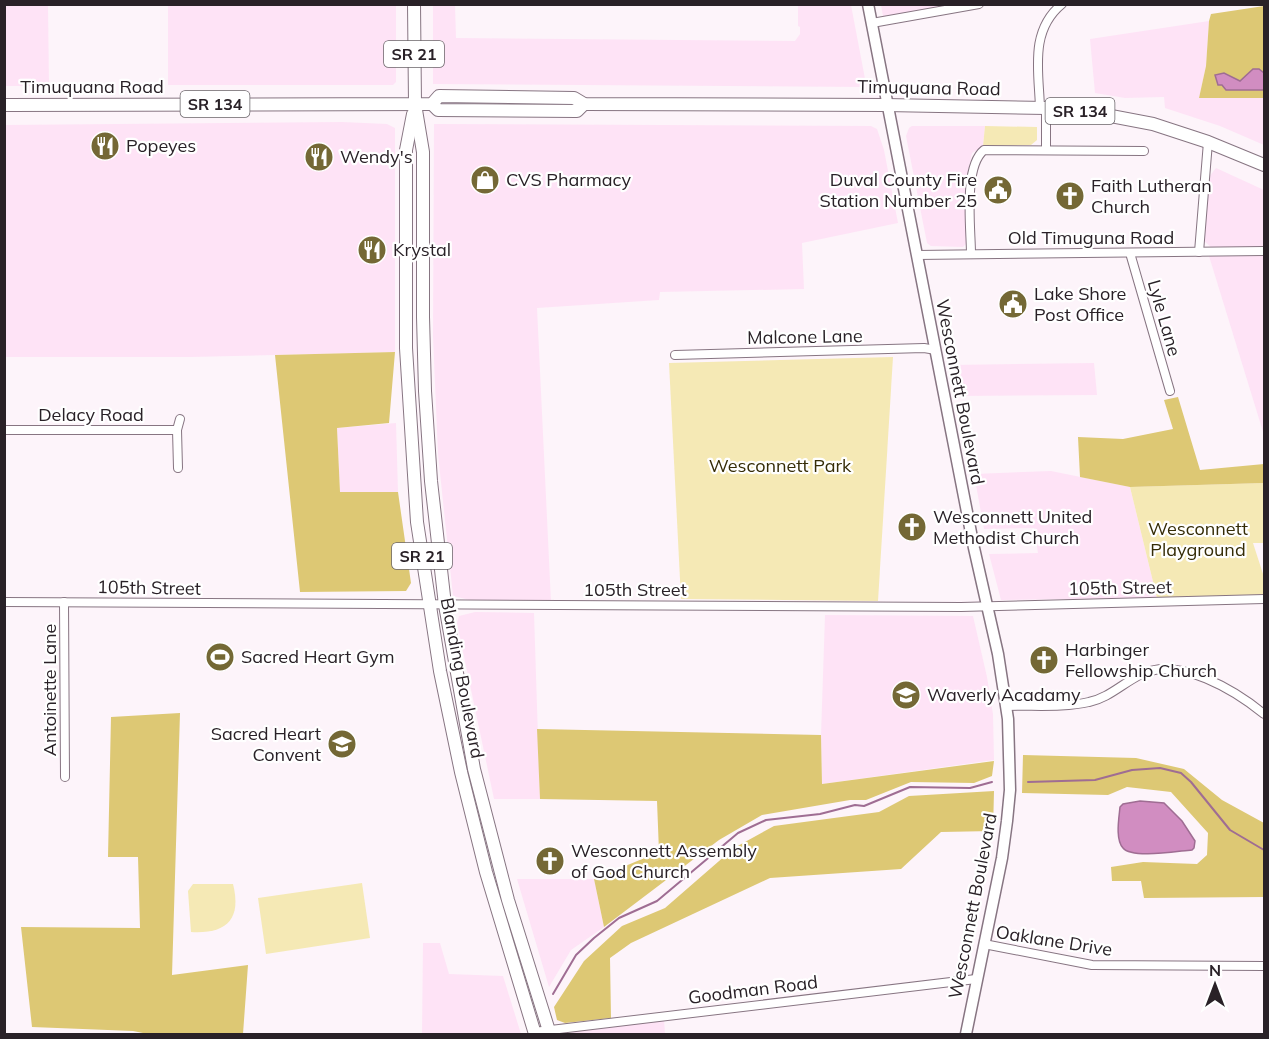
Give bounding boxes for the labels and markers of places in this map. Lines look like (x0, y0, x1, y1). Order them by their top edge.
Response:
restaurant icon: Popeyes (89, 130, 121, 162)
place label: Popeyes (126, 134, 196, 157)
restaurant icon: Wendy's (303, 141, 335, 173)
place label: Wendy's (340, 145, 413, 168)
shop icon: CVS Pharmacy (469, 164, 501, 196)
place label: CVS Pharmacy (506, 168, 631, 191)
place label: Duval County Fire Station Number 25 (820, 168, 977, 212)
public building icon: Duval County Fire Station Number 25 (982, 174, 1014, 206)
place label: Faith Lutheran Church (1091, 174, 1212, 218)
church icon: Faith Lutheran Church (1054, 180, 1086, 212)
restaurant icon: Krystal (356, 234, 388, 266)
place label: Krystal (393, 238, 451, 261)
place label: Lake Shore Post Office (1034, 282, 1126, 326)
public building icon: Lake Shore Post Office (997, 288, 1029, 320)
place label: Wesconnett United Methodist Church (933, 505, 1092, 549)
church icon: Wesconnett United Methodist Church (896, 511, 928, 543)
place label: Harbinger Fellowship Church (1065, 638, 1217, 682)
sports icon: Sacred Heart Gym (204, 641, 236, 673)
church icon: Harbinger Fellowship Church (1028, 644, 1060, 676)
place label: Sacred Heart Gym (241, 645, 395, 668)
school or university icon: Waverly Acadamy (890, 679, 922, 711)
place label: Waverly Acadamy (927, 683, 1081, 706)
place label: Sacred Heart Convent (211, 722, 321, 766)
school or university icon: Sacred Heart Convent (326, 728, 358, 760)
place label: Wesconnett Assembly of God Church (571, 839, 757, 883)
church icon: Wesconnett Assembly of God Church (534, 845, 566, 877)

